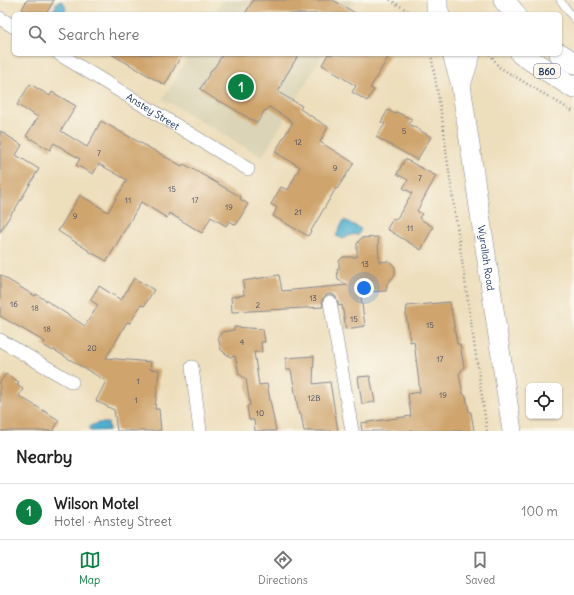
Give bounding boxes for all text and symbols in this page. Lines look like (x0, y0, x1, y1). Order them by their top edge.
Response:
search box (12, 12, 562, 56)
icon: search (26, 23, 48, 45)
text: Search here (58, 25, 139, 44)
road number: B60 (534, 64, 560, 78)
pin: 1 (228, 72, 254, 102)
street label: Anstey Street (124, 90, 183, 133)
house number: 5 (402, 126, 407, 136)
house number: 12 (294, 137, 302, 147)
house number: 7 (97, 148, 101, 158)
house number: 9 (333, 163, 338, 173)
house number: 7 (418, 173, 422, 183)
house number: 15 (168, 184, 176, 194)
house number: 11 (125, 195, 131, 205)
house number: 17 (191, 195, 199, 205)
house number: 19 (225, 202, 233, 212)
house number: 21 (294, 207, 302, 217)
house number: 9 (73, 211, 78, 221)
house number: 11 (407, 223, 413, 233)
street label: Wyrallah Road (475, 224, 498, 292)
house number: 13 (361, 259, 369, 269)
your location (354, 278, 374, 298)
house number: 13 (309, 293, 317, 303)
house number: 16 (10, 299, 18, 309)
house number: 2 (256, 300, 261, 310)
house number: 18 (31, 303, 39, 313)
house number: 15 (350, 314, 358, 324)
house number: 15 (426, 320, 434, 330)
house number: 18 (43, 324, 51, 334)
house number: 4 (240, 337, 245, 347)
house number: 20 (87, 343, 97, 353)
house number: 17 (436, 354, 444, 364)
house number: 1 (136, 376, 140, 386)
map controls (526, 383, 562, 419)
button: locate (526, 383, 562, 419)
house number: 19 (439, 390, 447, 400)
house number: 12B (308, 393, 320, 403)
house number: 1 (134, 395, 138, 405)
house number: 10 (256, 408, 264, 418)
text: Nearby (16, 446, 72, 468)
text: Wilson Motel (54, 494, 139, 513)
text: 1 (26, 503, 32, 520)
text: 100 m (521, 503, 558, 520)
text: Hotel · Anstey Street (54, 513, 172, 530)
tab: Map (79, 549, 101, 587)
tab: Directions (258, 549, 308, 587)
tab: Saved (465, 549, 495, 587)

